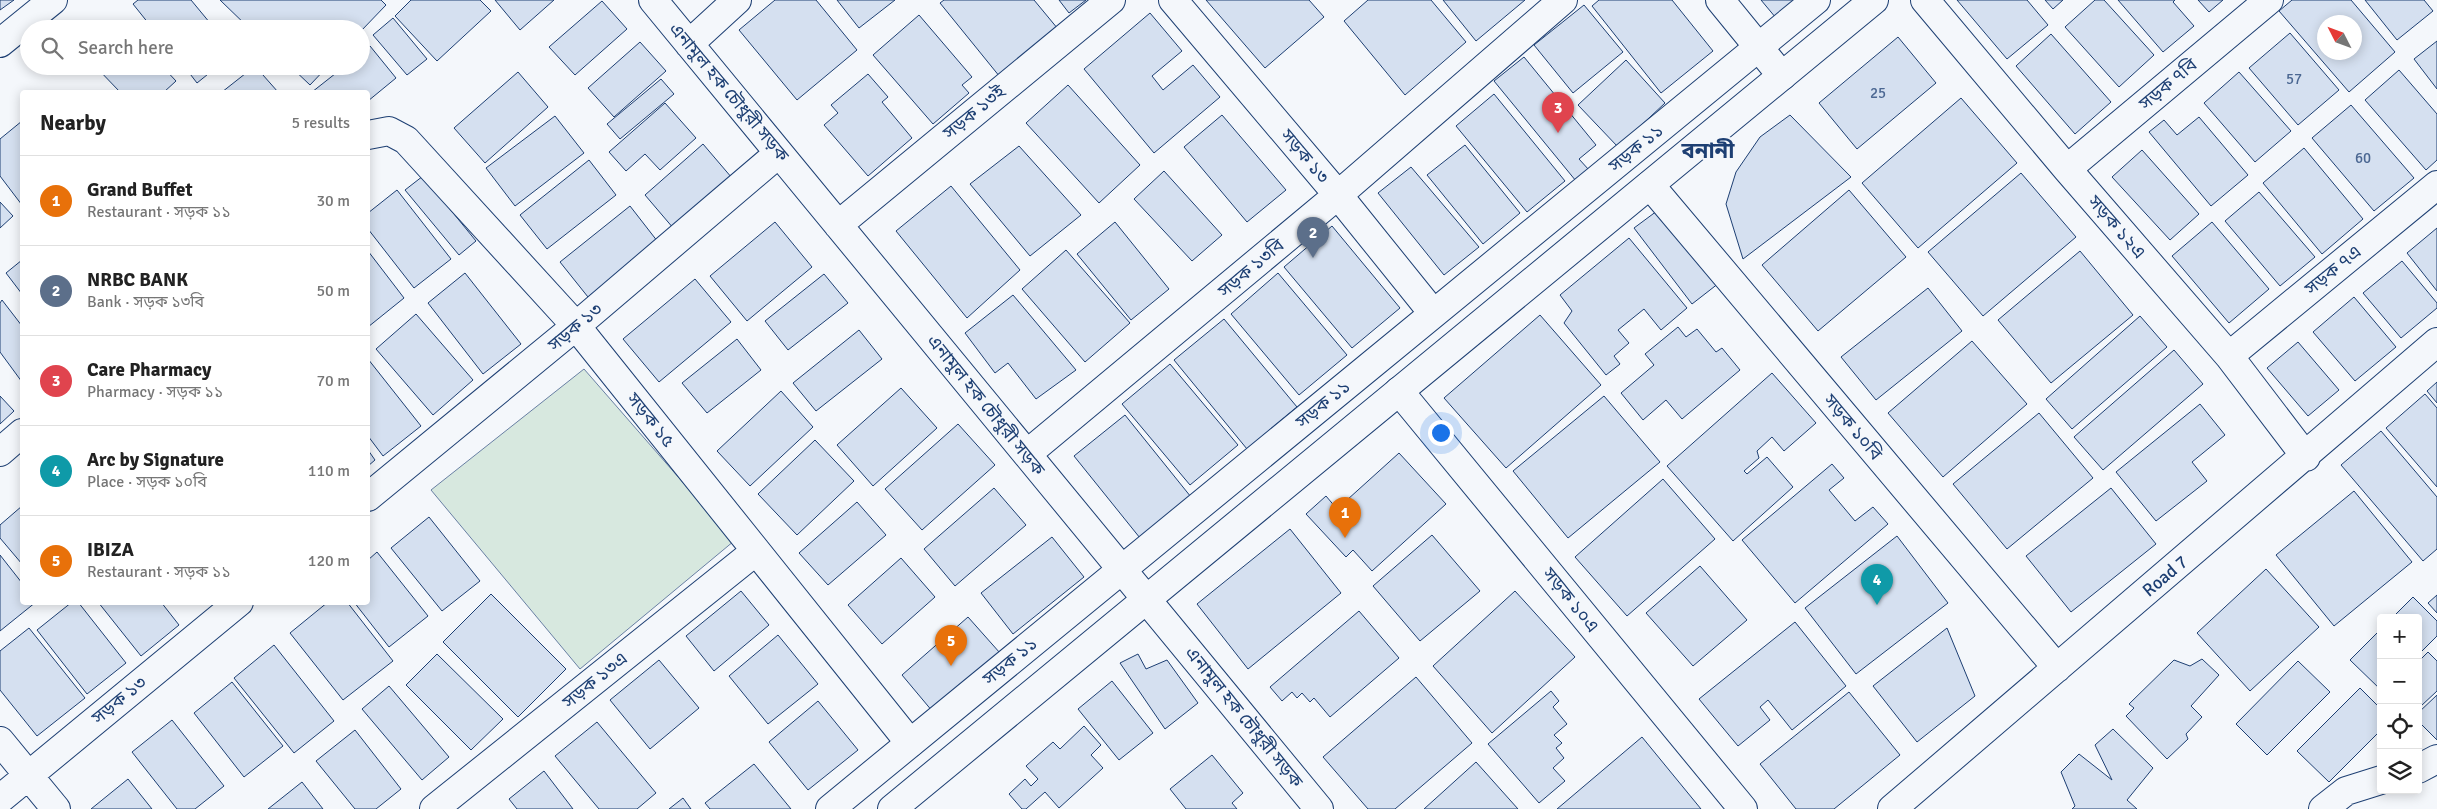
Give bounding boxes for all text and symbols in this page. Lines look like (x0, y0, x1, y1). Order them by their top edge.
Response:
north arrow (2317, 15, 2362, 60)
street label: এনামুল হক চৌধুরী সড়ক (664, 18, 794, 166)
search box (20, 20, 370, 75)
icon: search (38, 34, 66, 62)
text: Search here (78, 36, 174, 60)
street label: সড়ক ৭বি (2134, 53, 2202, 115)
house number: 57 (2286, 70, 2302, 88)
street label: সড়ক ১৩ই (938, 80, 1010, 144)
house number: 25 (1870, 84, 1886, 102)
pin: 3 (1542, 92, 1574, 133)
text: Nearby (40, 110, 106, 136)
text: 5 results (291, 113, 350, 133)
street label: সড়ক ১১ (1603, 119, 1668, 177)
street label: সড়ক ১৩ (1275, 124, 1334, 188)
district label: বনানী (1680, 137, 1735, 164)
house number: 60 (2355, 149, 2371, 167)
text: Grand Buffet (87, 178, 193, 202)
street label: সড়ক ১২এ (2083, 190, 2151, 263)
text: 1 (52, 191, 60, 211)
text: 30 m (316, 191, 350, 211)
text: Restaurant · সড়ক ১১ (87, 202, 231, 222)
pin: 2 (1297, 217, 1329, 258)
street label: সড়ক ১৩বি (1213, 234, 1289, 303)
street label: সড়ক ৭এ (2300, 241, 2366, 300)
text: NRBC BANK (87, 268, 188, 292)
text: 2 (52, 281, 60, 301)
text: 50 m (316, 281, 350, 301)
text: Bank · সড়ক ১৩বি (87, 292, 204, 312)
street label: সড়ক ১৩ (543, 298, 607, 357)
street label: এনামুল হক চৌধুরী সড়ক (922, 330, 1050, 480)
text: Care Pharmacy (87, 358, 211, 382)
text: 3 (52, 371, 60, 391)
text: 70 m (316, 371, 350, 391)
street label: সড়ক ১১ (1290, 375, 1355, 433)
text: Pharmacy · সড়ক ১১ (87, 382, 223, 402)
street label: সড়ক ১৫ (622, 387, 680, 452)
street label: সড়ক ১০বি (1818, 389, 1887, 465)
your location (1428, 420, 1454, 446)
text: Arc by Signature (87, 448, 224, 472)
text: 4 (52, 461, 60, 481)
text: 110 m (308, 461, 350, 481)
text: Place · সড়ক ১০বি (87, 472, 207, 492)
pin: 1 (1329, 497, 1361, 538)
text: IBIZA (87, 538, 134, 562)
text: 5 (52, 551, 60, 571)
text: 120 m (308, 551, 350, 571)
street label: Road 7 (2138, 551, 2192, 601)
text: Restaurant · সড়ক ১১ (87, 562, 231, 582)
street label: সড়ক ১০এ (1538, 562, 1604, 637)
pin: 4 (1861, 564, 1893, 605)
map controls (2377, 614, 2422, 794)
button: + (2377, 614, 2422, 659)
pin: 5 (935, 625, 967, 666)
street label: সড়ক ১১ (977, 632, 1042, 690)
street label: এনামুল হক চৌধুরী সড়ক (1180, 642, 1308, 792)
street label: সড়ক ১৩এ (557, 647, 632, 713)
button: − (2377, 659, 2422, 704)
street label: সড়ক ১৩ (86, 671, 151, 729)
button: locate (2377, 704, 2422, 749)
button: layers (2377, 749, 2422, 794)

